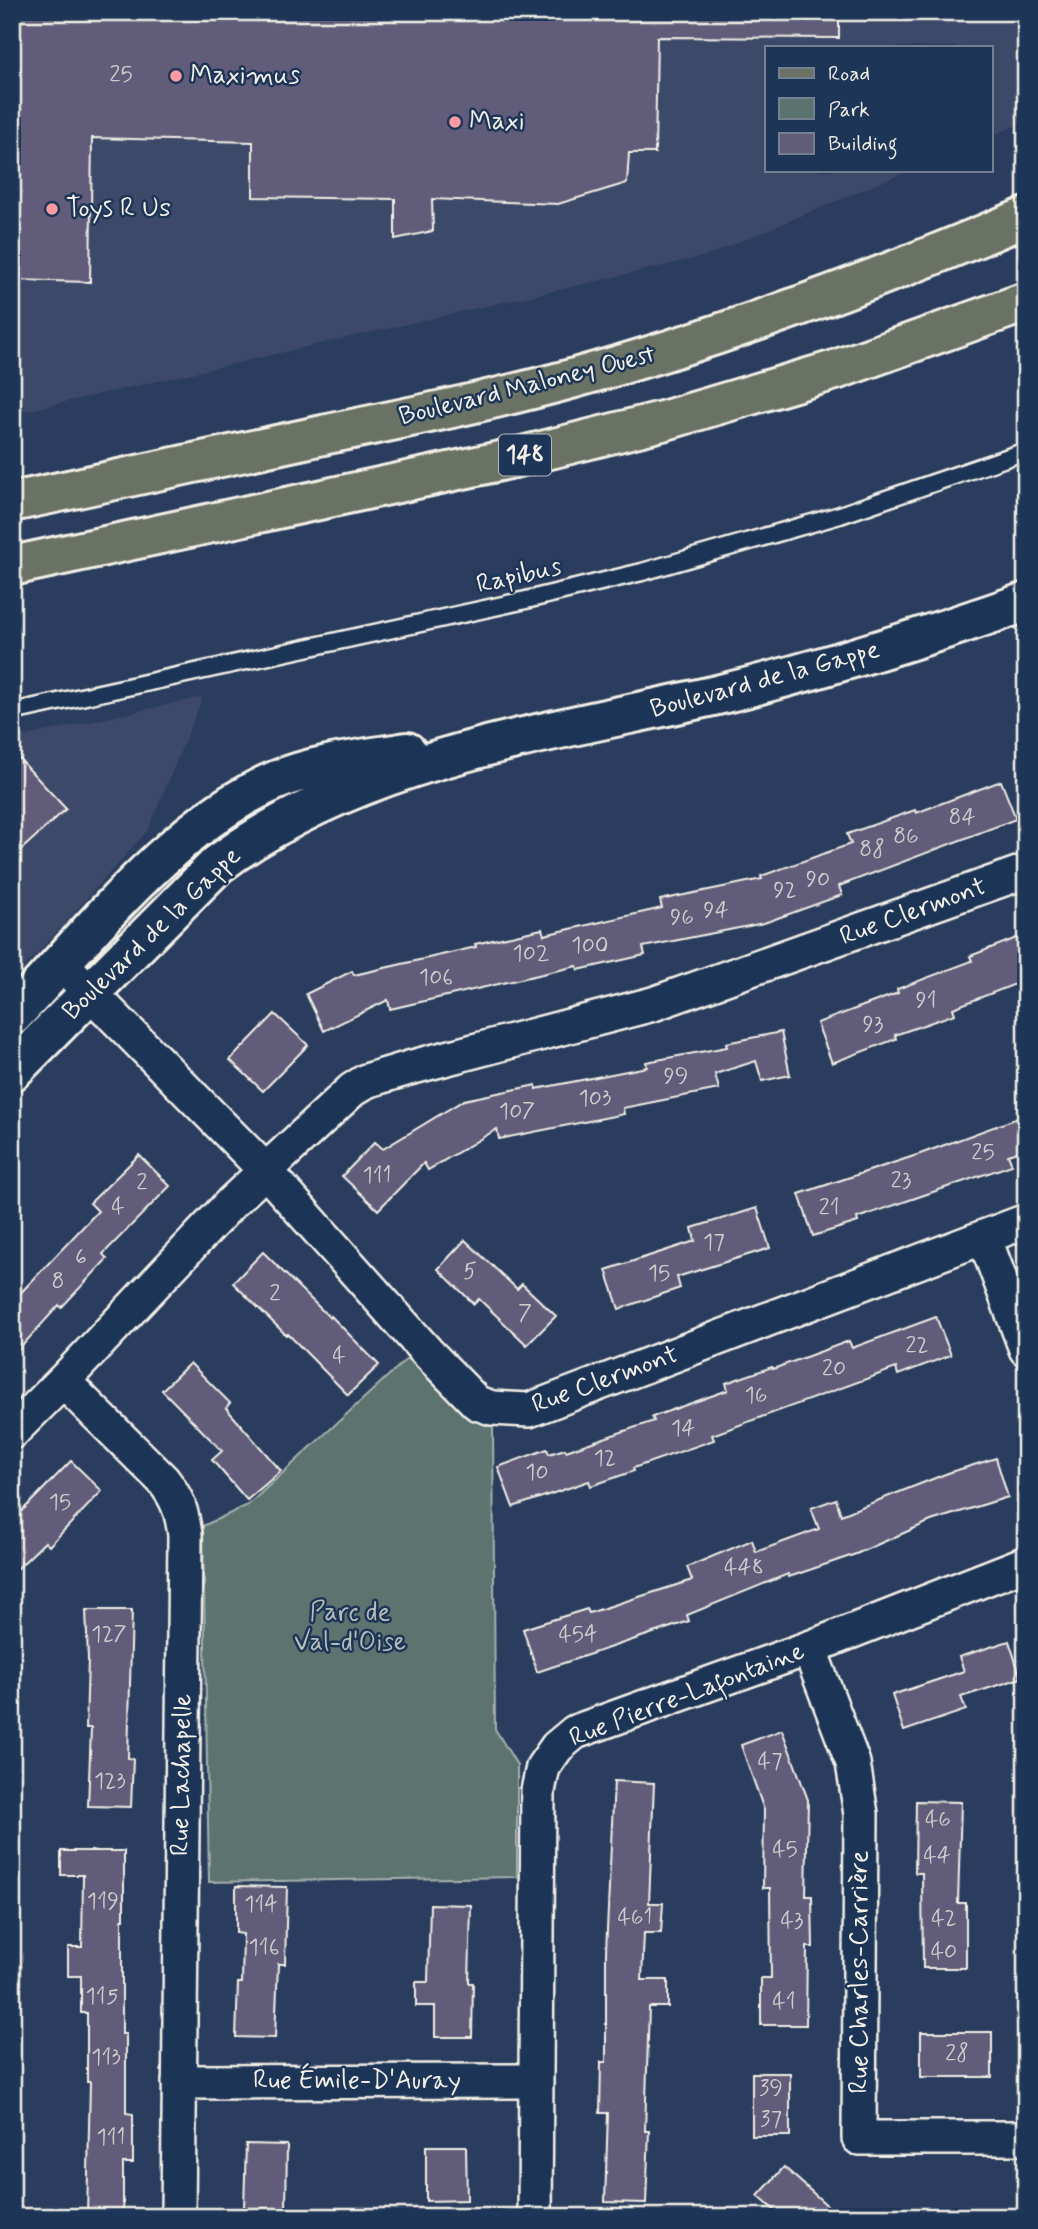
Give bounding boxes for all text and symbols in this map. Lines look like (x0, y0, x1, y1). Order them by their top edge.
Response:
legend (765, 46, 992, 172)
place label: Maximus (190, 59, 300, 93)
house number: 25 (109, 60, 133, 90)
text: Road (828, 60, 870, 88)
marker: Maximus (168, 68, 184, 84)
text: Park (828, 96, 870, 124)
place label: Maxi (469, 105, 524, 139)
marker: Maxi (447, 114, 463, 130)
text: Building (828, 130, 898, 160)
place label: Toys R Us (66, 192, 171, 226)
marker: Toys R Us (44, 201, 60, 217)
street label: Boulevard Maloney Ouest (395, 338, 659, 434)
road number: 148 (499, 434, 551, 476)
street label: Rapibus (473, 550, 565, 602)
street label: Boulevard de la Gappe (647, 633, 884, 727)
house number: 84 (949, 803, 976, 833)
house number: 86 (893, 822, 919, 852)
house number: 88 (859, 835, 885, 865)
street label: Boulevard de la Gappe (55, 840, 249, 1028)
house number: 90 (806, 865, 830, 895)
street label: Rue Clermont (835, 870, 991, 954)
house number: 92 (773, 876, 797, 906)
house number: 94 (703, 896, 729, 926)
house number: 96 (670, 903, 694, 933)
house number: 100 (571, 931, 609, 961)
house number: 102 (512, 939, 550, 969)
house number: 106 (419, 963, 453, 993)
house number: 91 (915, 986, 937, 1016)
house number: 93 (862, 1010, 884, 1040)
house number: 99 (663, 1062, 689, 1092)
house number: 103 (579, 1084, 611, 1114)
house number: 107 (499, 1097, 535, 1127)
house number: 25 (971, 1138, 995, 1168)
house number: 111 (362, 1161, 392, 1191)
house number: 23 (891, 1166, 912, 1196)
house number: 2 (136, 1168, 148, 1198)
house number: 4 (111, 1192, 125, 1222)
house number: 21 (818, 1193, 840, 1223)
house number: 17 (703, 1228, 725, 1258)
house number: 6 (75, 1243, 87, 1273)
house number: 5 (463, 1257, 477, 1287)
house number: 15 (648, 1259, 670, 1289)
house number: 8 (52, 1267, 64, 1297)
house number: 2 (269, 1279, 281, 1309)
house number: 7 (518, 1299, 532, 1329)
house number: 22 (905, 1331, 929, 1361)
street label: Rue Clermont (527, 1338, 683, 1422)
house number: 4 (332, 1341, 346, 1371)
house number: 20 (822, 1354, 846, 1384)
house number: 16 (745, 1381, 768, 1411)
house number: 14 (671, 1414, 695, 1444)
house number: 12 (594, 1444, 616, 1474)
house number: 10 (525, 1458, 549, 1488)
house number: 15 (49, 1488, 71, 1518)
house number: 448 (724, 1553, 764, 1583)
park label: Parc de Val-d'Oise (294, 1596, 406, 1660)
house number: 127 (91, 1620, 127, 1650)
house number: 454 (558, 1620, 598, 1650)
street label: Rue Pierre-Lafontaine (565, 1634, 810, 1757)
street label: Rue Lachapelle (164, 1694, 200, 1856)
house number: 47 (758, 1747, 782, 1777)
house number: 123 (94, 1767, 126, 1797)
house number: 46 (925, 1805, 951, 1835)
house number: 45 (772, 1835, 798, 1865)
house number: 44 (923, 1841, 951, 1871)
street label: Rue Charles-Carrière (843, 1850, 877, 2094)
house number: 119 (87, 1887, 119, 1917)
house number: 114 (244, 1890, 278, 1920)
house number: 461 (617, 1903, 653, 1933)
house number: 42 (931, 1904, 957, 1934)
house number: 43 (780, 1906, 804, 1936)
house number: 116 (248, 1933, 280, 1963)
house number: 40 (931, 1937, 957, 1967)
house number: 115 (86, 1982, 118, 2012)
house number: 41 (772, 1987, 796, 2017)
house number: 28 (945, 2039, 969, 2069)
house number: 113 (91, 2043, 121, 2073)
street label: Rue Émile-D'Auray (253, 2062, 461, 2098)
house number: 39 (759, 2074, 783, 2104)
house number: 37 (760, 2105, 782, 2135)
house number: 111 (96, 2123, 126, 2153)

